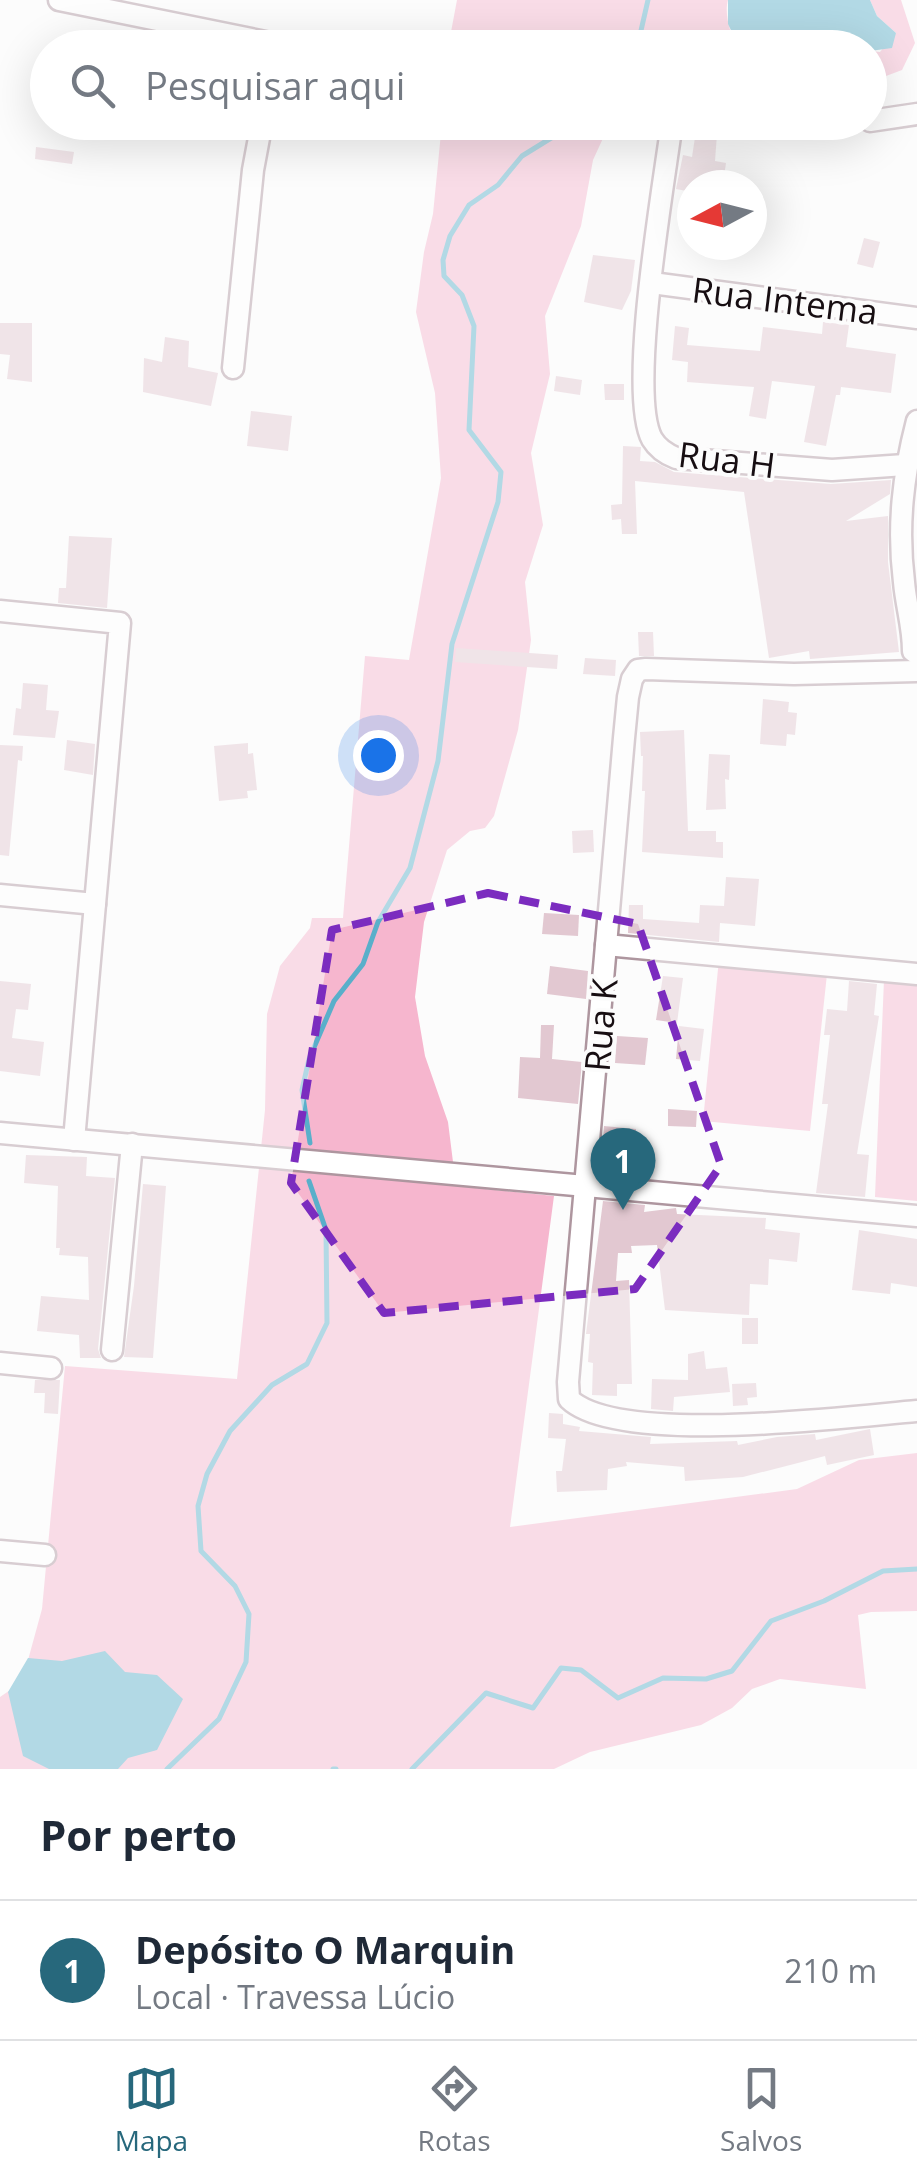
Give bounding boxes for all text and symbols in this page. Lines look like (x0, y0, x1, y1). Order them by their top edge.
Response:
search box (30, 30, 887, 140)
icon: search (65, 58, 120, 113)
text: Pesquisar aqui (145, 59, 405, 111)
north arrow (677, 170, 767, 260)
street label: Rua Intema (689, 265, 881, 335)
street label: Rua H (676, 430, 778, 488)
your location (353, 730, 404, 781)
street label: Rua K (573, 976, 628, 1073)
pin: 1 (590, 1128, 656, 1210)
text: Por perto (40, 1806, 237, 1863)
text: Depósito O Marquin (135, 1923, 515, 1975)
text: 1 (63, 1949, 82, 1992)
text: 210 m (784, 1949, 877, 1992)
text: Local · Travessa Lúcio (135, 1975, 455, 2018)
tab: Mapa (115, 2061, 188, 2159)
tab: Rotas (418, 2061, 491, 2159)
tab: Salvos (720, 2061, 802, 2159)

